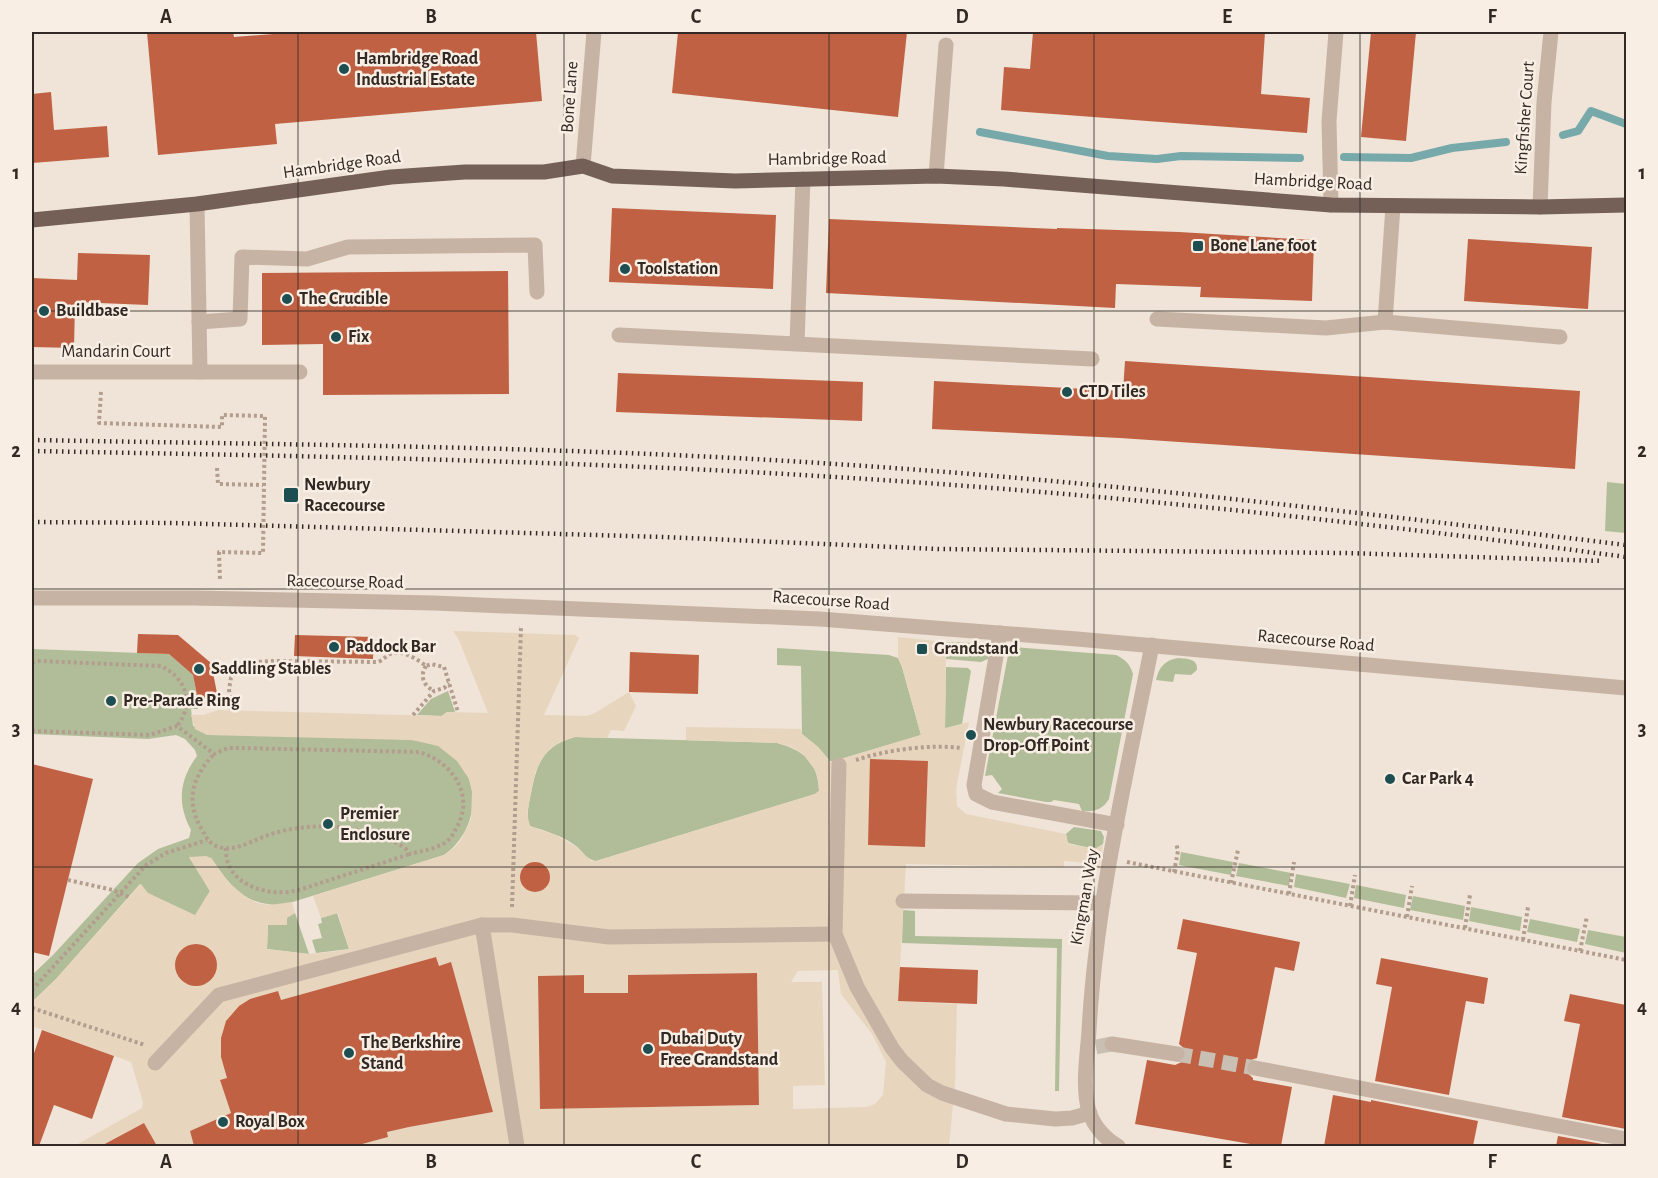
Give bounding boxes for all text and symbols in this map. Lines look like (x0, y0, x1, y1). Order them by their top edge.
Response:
text: A (160, 7, 172, 27)
text: B (425, 7, 437, 27)
text: C (691, 7, 702, 27)
text: D (955, 7, 969, 27)
text: E (1222, 7, 1232, 27)
text: F (1487, 7, 1497, 27)
place label: Hambridge Road Industrial Estate (356, 50, 479, 89)
street label: Bone Lane (559, 60, 581, 134)
street label: Kingfisher Court (1512, 60, 1538, 175)
marker: Hambridge Road Industrial Estate (337, 62, 351, 76)
street label: Hambridge Road (282, 148, 402, 182)
street label: Hambridge Road (767, 149, 887, 169)
text: 1 (12, 163, 20, 183)
text: 1 (1638, 163, 1646, 183)
street label: Hambridge Road (1253, 170, 1373, 194)
place label: Bone Lane foot (1210, 237, 1317, 255)
marker: Bone Lane foot (1191, 239, 1205, 253)
place label: Toolstation (637, 260, 718, 278)
marker: Toolstation (618, 262, 632, 276)
place label: The Crucible (299, 290, 388, 308)
marker: The Crucible (280, 292, 294, 306)
place label: Buildbase (56, 302, 128, 320)
marker: Buildbase (37, 304, 51, 318)
place label: Fix (348, 328, 370, 346)
marker: Fix (329, 330, 343, 344)
street label: Mandarin Court (61, 343, 171, 361)
place label: CTD Tiles (1079, 383, 1146, 401)
marker: CTD Tiles (1060, 385, 1074, 399)
text: 2 (11, 441, 21, 461)
text: 2 (1637, 441, 1647, 461)
place label: Newbury Racecourse (304, 476, 385, 515)
marker: Newbury Racecourse (282, 486, 300, 504)
street label: Racecourse Road (286, 572, 404, 592)
street label: Racecourse Road (772, 588, 890, 614)
street label: Racecourse Road (1257, 627, 1375, 655)
place label: Paddock Bar (346, 638, 436, 656)
marker: Paddock Bar (327, 640, 341, 654)
place label: Grandstand (934, 640, 1019, 658)
marker: Grandstand (915, 642, 929, 656)
place label: Saddling Stables (211, 660, 331, 678)
marker: Saddling Stables (192, 662, 206, 676)
place label: Pre-Parade Ring (123, 692, 241, 710)
marker: Pre-Parade Ring (104, 694, 118, 708)
place label: Newbury Racecourse Drop-Off Point (983, 716, 1133, 755)
text: 3 (12, 719, 20, 739)
text: 3 (1638, 719, 1646, 739)
marker: Newbury Racecourse Drop-Off Point (964, 728, 978, 742)
place label: Car Park 4 (1402, 770, 1474, 788)
marker: Car Park 4 (1383, 772, 1397, 786)
place label: Premier Enclosure (340, 805, 410, 844)
marker: Premier Enclosure (321, 817, 335, 831)
street label: Kingman Way (1068, 847, 1102, 947)
text: 4 (11, 997, 21, 1017)
text: 4 (1637, 997, 1647, 1017)
place label: Dubai Duty Free Grandstand (660, 1030, 779, 1069)
place label: The Berkshire Stand (361, 1034, 461, 1073)
marker: Dubai Duty Free Grandstand (641, 1042, 655, 1056)
marker: The Berkshire Stand (342, 1046, 356, 1060)
place label: Royal Box (235, 1113, 306, 1131)
marker: Royal Box (216, 1115, 230, 1129)
text: A (160, 1152, 172, 1172)
text: B (425, 1152, 437, 1172)
text: C (691, 1152, 702, 1172)
text: D (955, 1152, 969, 1172)
text: E (1222, 1152, 1232, 1172)
text: F (1487, 1152, 1497, 1172)

